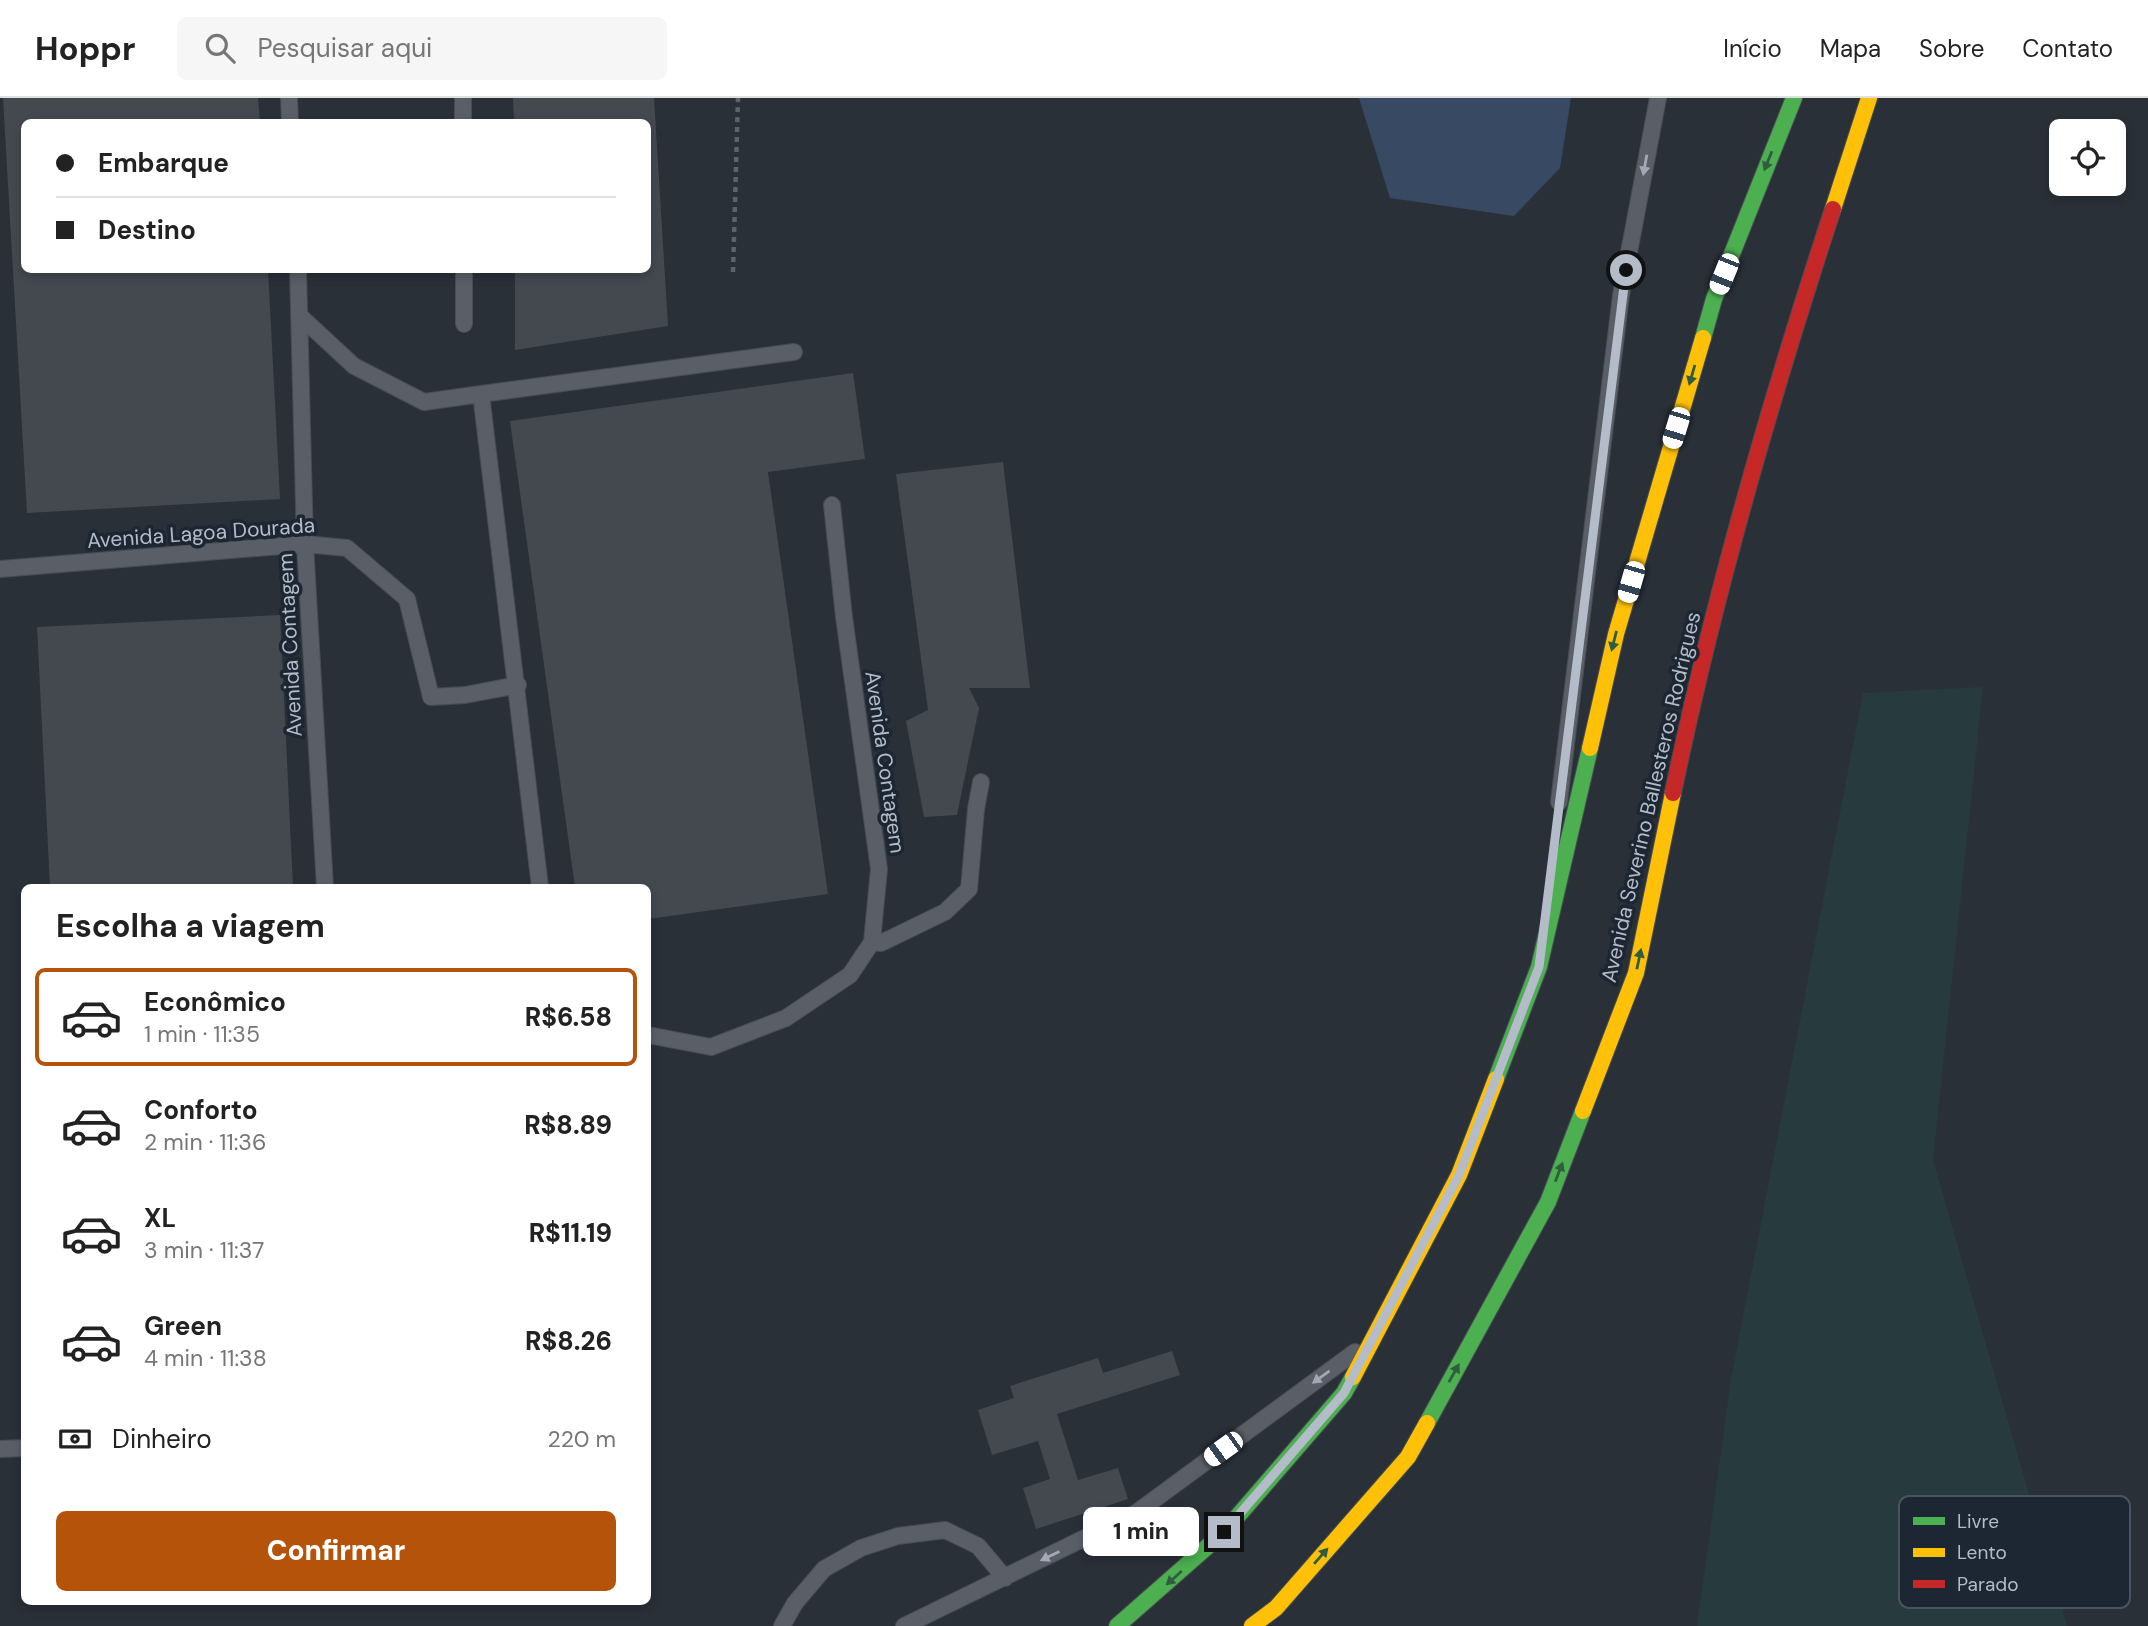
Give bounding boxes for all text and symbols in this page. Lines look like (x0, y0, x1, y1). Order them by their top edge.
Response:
search box (177, 17, 667, 80)
text: Hoppr (35, 27, 135, 70)
icon: search (201, 29, 239, 67)
text: Pesquisar aqui (257, 31, 432, 65)
text: Início (1723, 33, 1782, 64)
text: Mapa (1820, 33, 1881, 64)
text: Sobre (1919, 33, 1984, 64)
text: Contato (2022, 33, 2113, 64)
map controls (2049, 119, 2126, 196)
button: locate (2049, 119, 2126, 196)
text: Embarque (98, 146, 229, 180)
one-way arrow (1763, 151, 1774, 172)
one-way arrow (1640, 154, 1651, 176)
text: Destino (98, 213, 196, 247)
car (1707, 251, 1742, 297)
route start (1610, 254, 1642, 286)
one-way arrow (1686, 365, 1696, 386)
car (1660, 405, 1693, 451)
street label: Avenida Lagoa Dourada (86, 511, 316, 555)
street label: Avenida Contagem (271, 553, 309, 737)
car (1616, 559, 1647, 605)
street label: Avenida Severino Ballesteros Rodrigues (1595, 609, 1707, 985)
one-way arrow (1608, 630, 1619, 652)
street label: Avenida Contagem (858, 669, 912, 855)
text: Escolha a viagem (56, 905, 325, 947)
one-way arrow (1634, 948, 1645, 970)
text: Econômico (144, 985, 286, 1019)
icon: car (60, 986, 123, 1049)
text: R$6.58 (525, 1000, 612, 1034)
text: 1 min · 11:35 (144, 1019, 260, 1049)
text: Conforto (144, 1093, 258, 1127)
icon: car (60, 1094, 123, 1157)
text: R$8.89 (524, 1108, 612, 1142)
text: 2 min · 11:36 (144, 1127, 266, 1157)
one-way arrow (1554, 1162, 1565, 1183)
text: XL (144, 1201, 176, 1235)
icon: car (60, 1202, 123, 1265)
text: R$11.19 (529, 1216, 612, 1250)
text: 3 min · 11:37 (144, 1235, 264, 1265)
text: Green (144, 1309, 222, 1343)
icon: car (60, 1310, 123, 1373)
text: R$8.26 (525, 1324, 612, 1358)
text: 4 min · 11:38 (144, 1343, 267, 1373)
one-way arrow (1447, 1363, 1459, 1383)
one-way arrow (1312, 1369, 1330, 1383)
icon: cash (56, 1420, 94, 1458)
text: Dinheiro (112, 1422, 212, 1456)
text: 220 m (547, 1424, 616, 1454)
car (1200, 1428, 1247, 1470)
legend (1899, 1496, 2130, 1608)
callout: 1 min (1084, 1508, 1200, 1556)
text: Livre (1957, 1509, 1999, 1534)
button: Confirmar (56, 1511, 616, 1591)
text: 1 min (1113, 1516, 1169, 1546)
route end (1208, 1516, 1240, 1548)
text: Lento (1957, 1540, 2007, 1565)
one-way arrow (1312, 1548, 1328, 1565)
one-way arrow (1040, 1550, 1060, 1561)
one-way arrow (1166, 1569, 1183, 1585)
text: Parado (1957, 1572, 2018, 1597)

